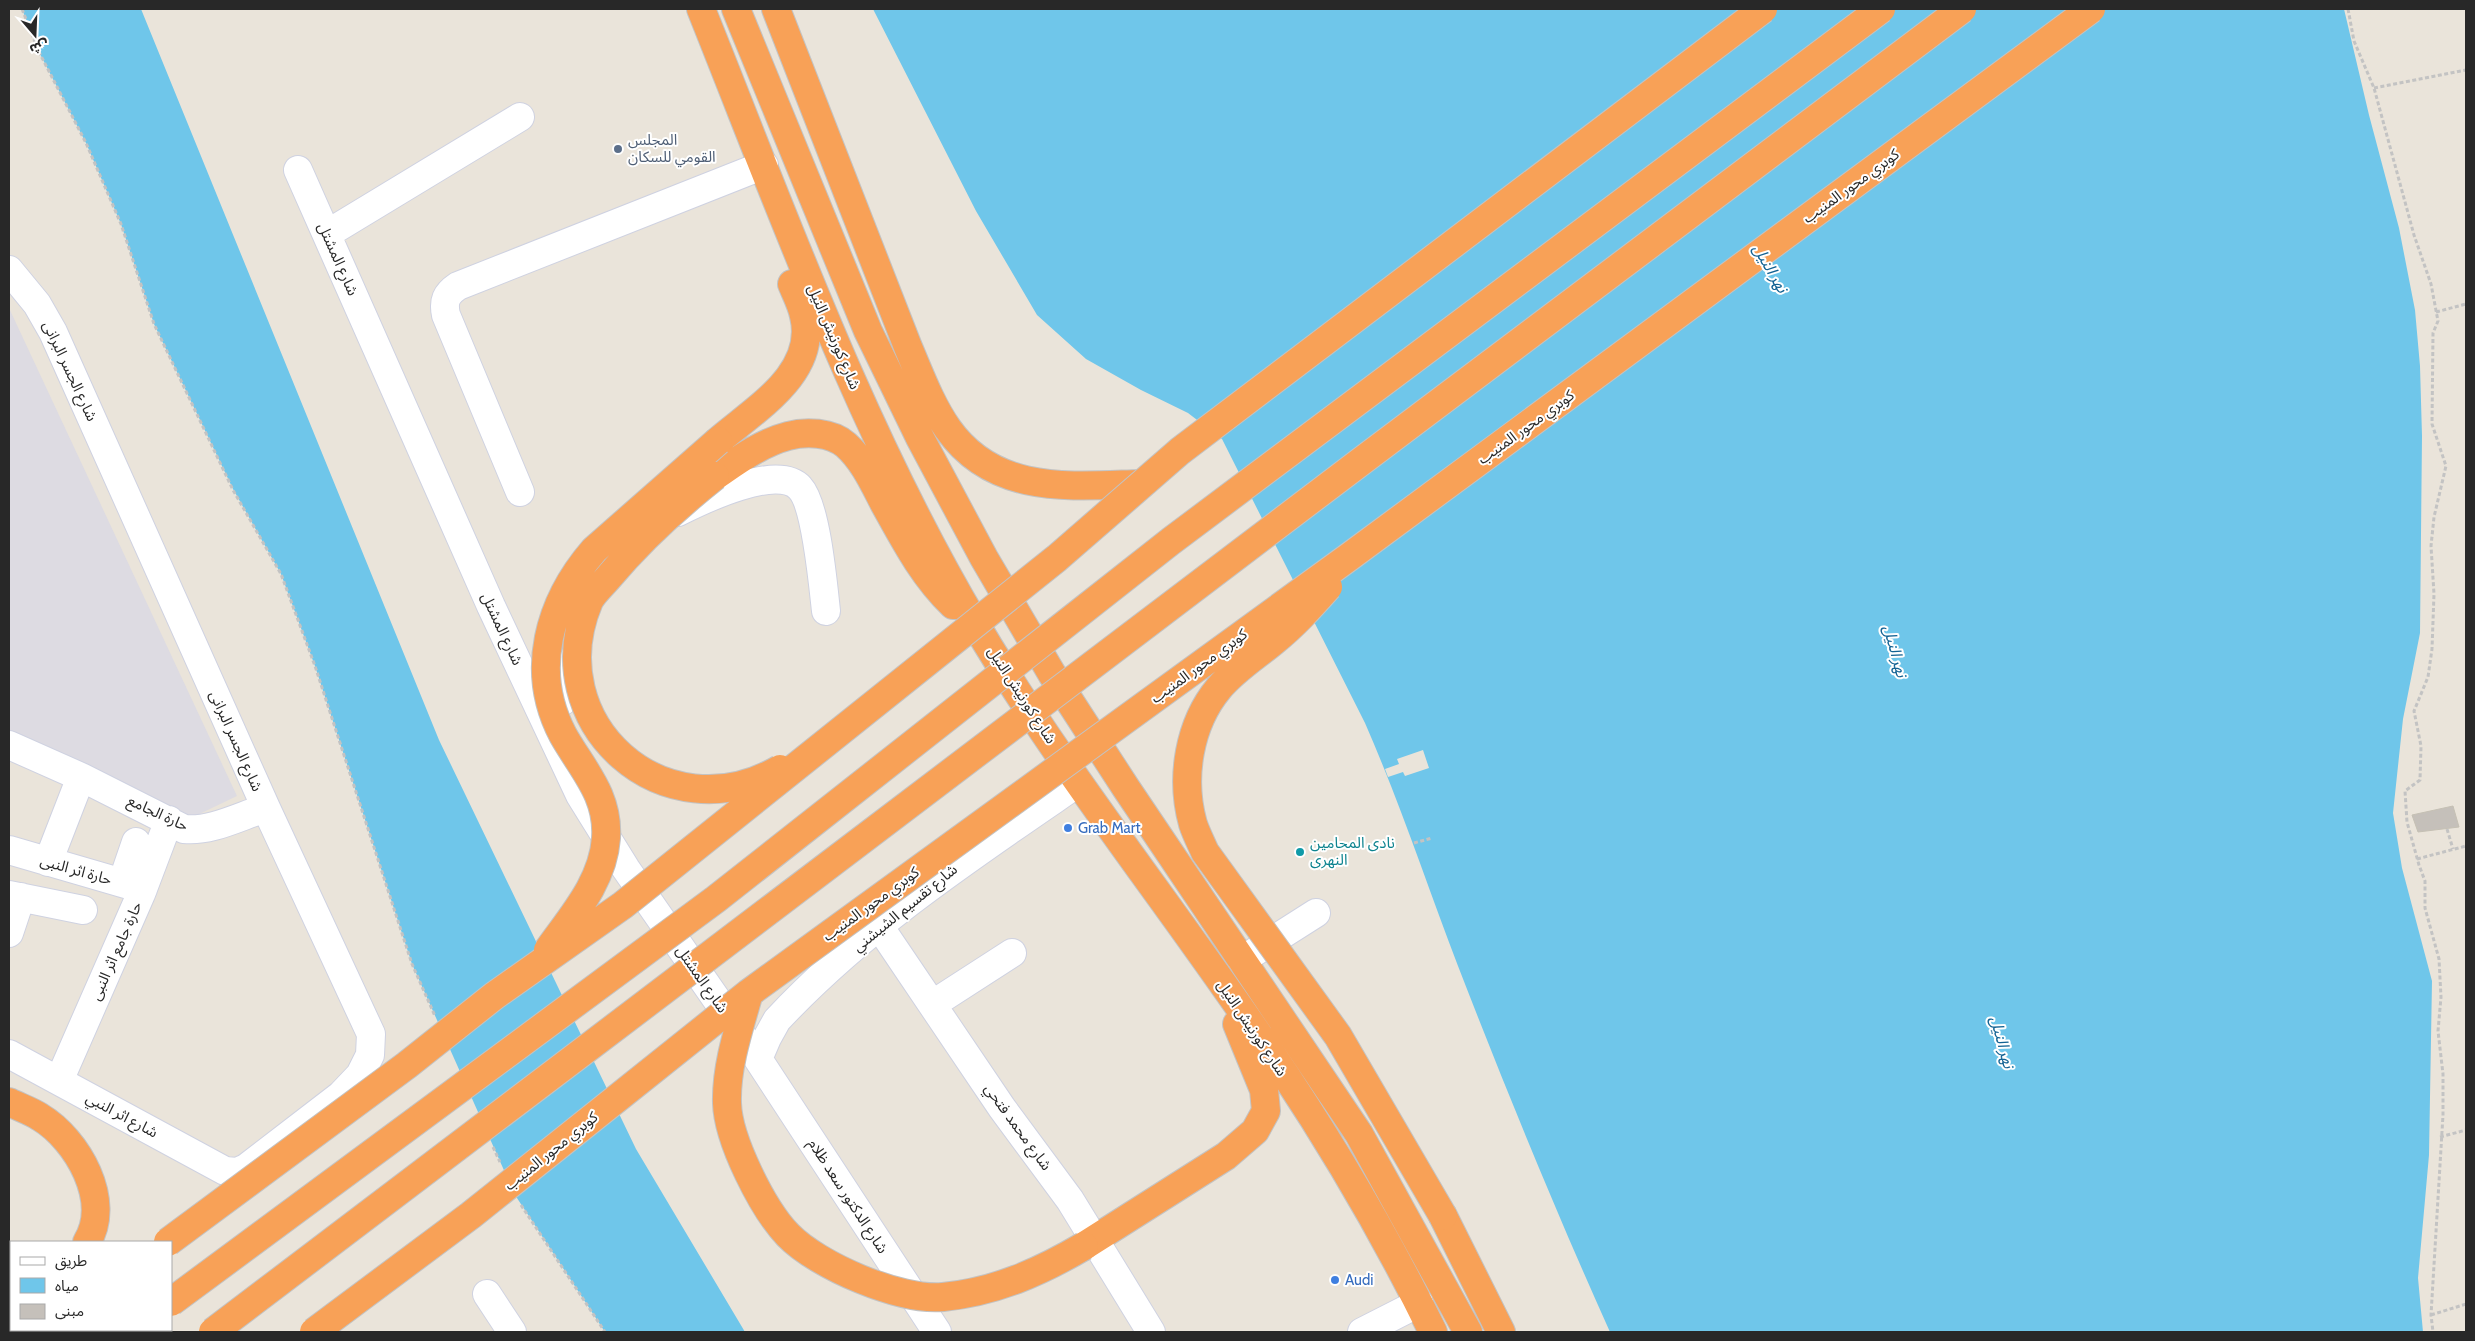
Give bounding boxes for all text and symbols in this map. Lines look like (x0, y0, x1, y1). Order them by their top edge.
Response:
north arrow (10, 10, 60, 60)
text: ش (27, 36, 51, 59)
place label: المجلس القومي للسكان (628, 131, 716, 168)
marker: المجلس القومي للسكان (612, 143, 624, 155)
street label: كوبري محور المنيب (1799, 145, 1905, 229)
street label: شارع المشتل (311, 220, 362, 300)
water label: نهر النيل (1749, 241, 1793, 297)
street label: شارع كورنيش النيل (801, 282, 864, 394)
street label: شارع الجسر البرانى (36, 318, 101, 425)
street label: كوبري محور المنيب (1474, 386, 1580, 470)
street label: شارع المشتل (475, 590, 527, 670)
water label: نهر النيل (1879, 623, 1912, 681)
street label: كوبري محور المنيب (1147, 625, 1253, 709)
street label: شارع كورنيش النيل (981, 643, 1060, 749)
street label: شارع الجسر البرانى (203, 688, 266, 796)
street label: حارة الجامع (124, 791, 191, 838)
place label: Grab Mart (1078, 819, 1141, 837)
marker: Grab Mart (1062, 822, 1074, 834)
place label: نادى المحامين النهرى (1310, 834, 1395, 869)
marker: نادى المحامين النهرى (1294, 846, 1306, 858)
street label: حارة اثر النبى (38, 851, 114, 889)
street label: شارع تقسيم الشيشني (849, 860, 963, 958)
street label: كوبري محور المنيب (819, 863, 925, 947)
street label: حارة جامع اثر النبى (86, 899, 149, 1004)
street label: شارع المشتل (670, 942, 732, 1018)
street label: شارع كورنيش النيل (1211, 976, 1291, 1081)
water label: نهر النيل (1986, 1014, 2019, 1072)
street label: شارع محمد فتحي (978, 1080, 1056, 1176)
street label: شارع اثر النبي (82, 1089, 161, 1144)
street label: كوبري محور المنيب (501, 1107, 603, 1196)
street label: شارع الدكتور سعد ظلام (802, 1135, 892, 1259)
legend (10, 1241, 172, 1331)
text: طريق (55, 1252, 87, 1271)
place label: Audi (1345, 1271, 1373, 1289)
marker: Audi (1329, 1274, 1341, 1286)
text: مياه (55, 1277, 79, 1295)
text: مبنى (55, 1302, 84, 1320)

